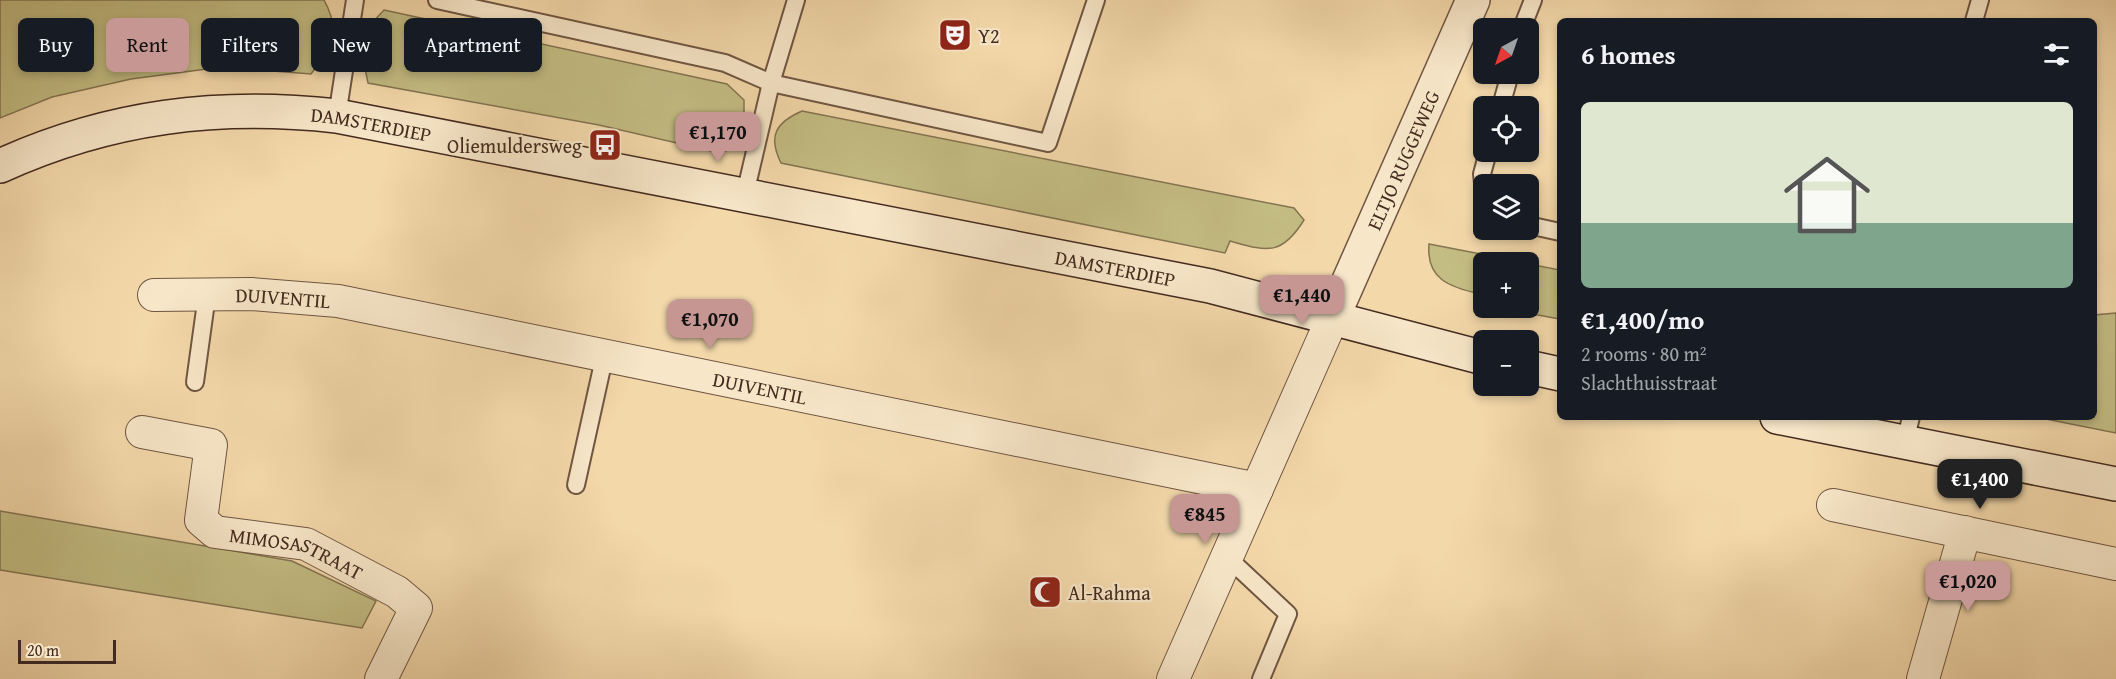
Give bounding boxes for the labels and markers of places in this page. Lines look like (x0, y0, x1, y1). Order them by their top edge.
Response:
theatre icon: Y2 (937, 17, 973, 53)
place label: Y2 (978, 21, 1000, 50)
pin: €1,170 (669, 112, 767, 163)
bus stop icon: Oliemuldersweg (587, 127, 623, 163)
place label: Oliemuldersweg (447, 131, 582, 160)
pin: €1,440 (1253, 275, 1351, 326)
pin: €1,070 (661, 299, 759, 350)
pin: €1,400 (1931, 459, 2029, 510)
pin: €845 (1169, 494, 1241, 545)
pin: €1,020 (1919, 561, 2017, 612)
mosque icon: Al-Rahma (1027, 574, 1063, 610)
place label: Al-Rahma (1068, 578, 1151, 607)

